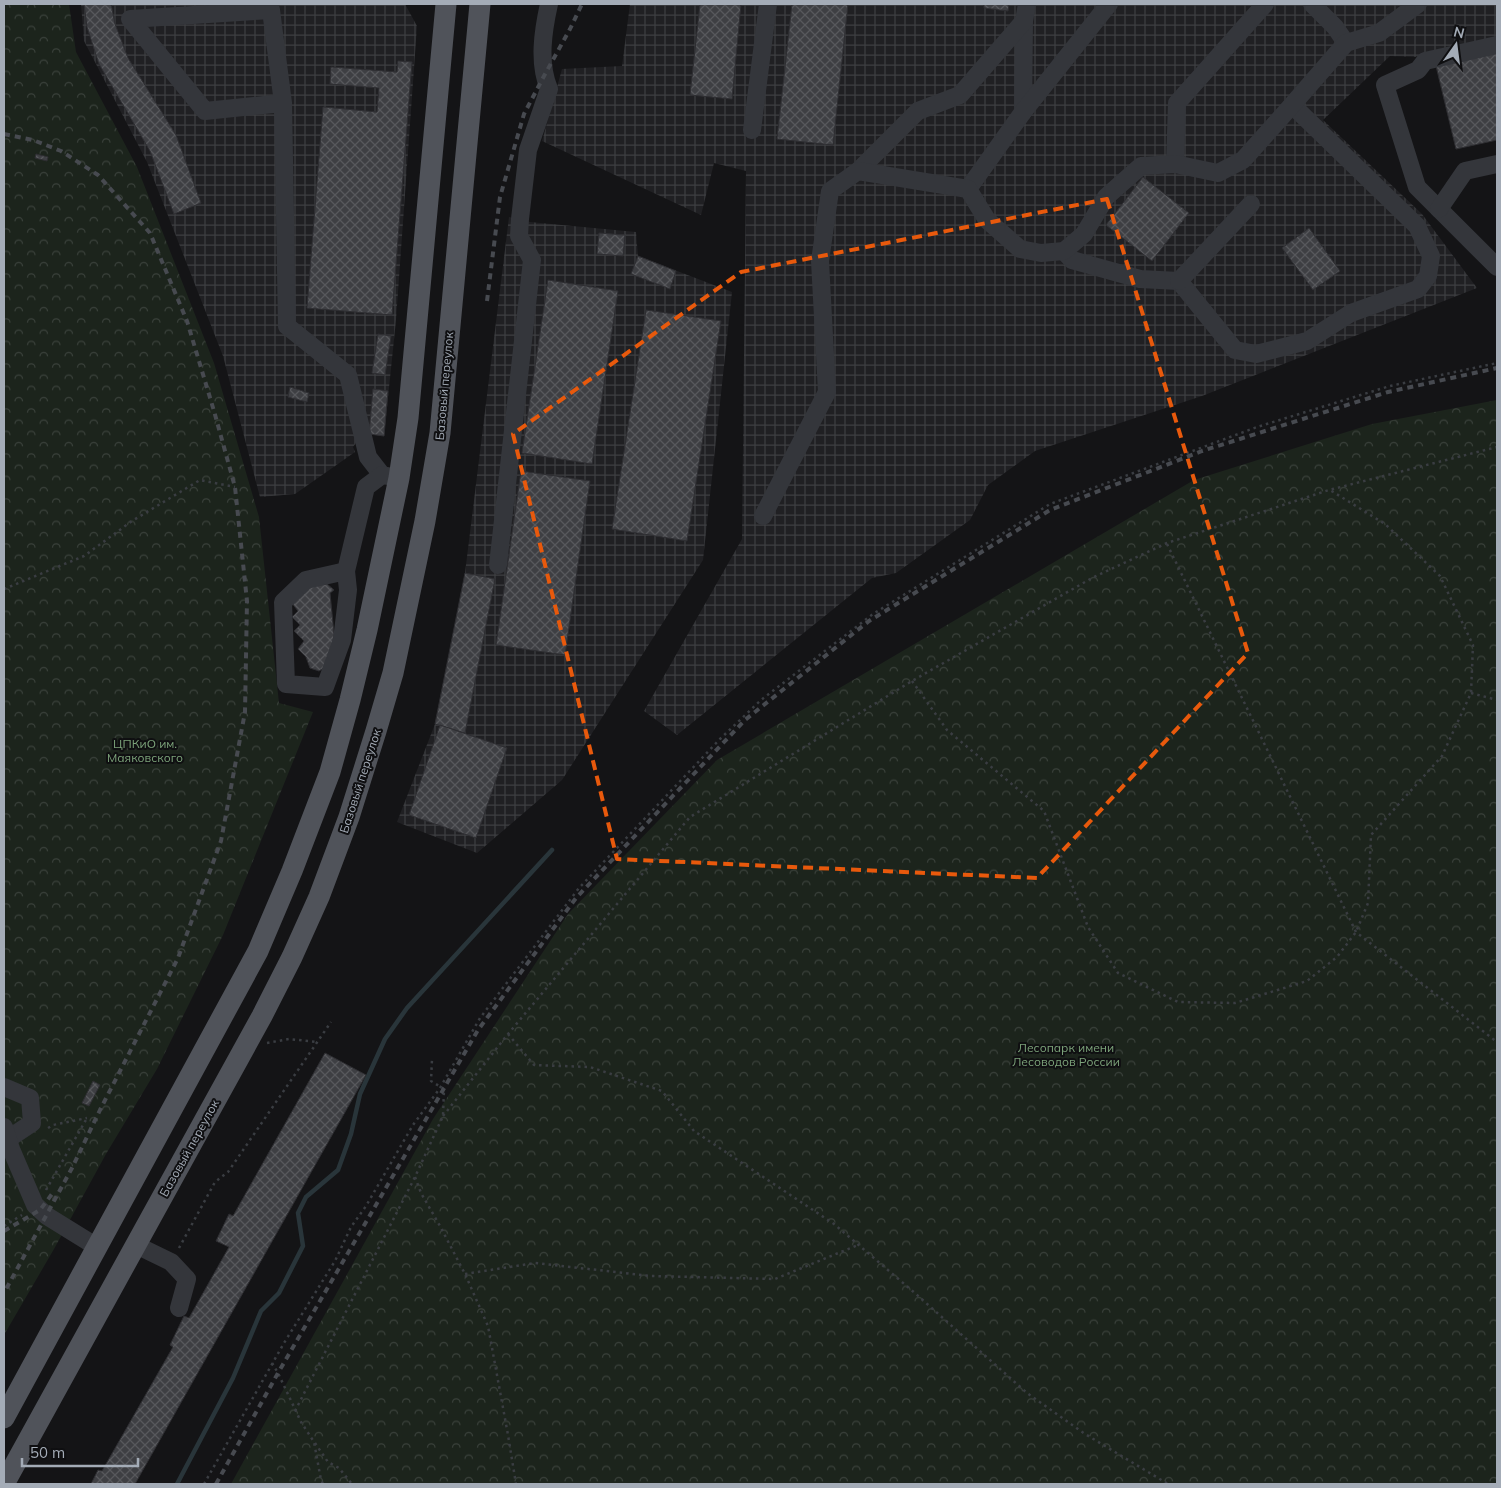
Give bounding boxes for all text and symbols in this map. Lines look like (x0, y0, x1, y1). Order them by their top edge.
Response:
north arrow (1431, 20, 1481, 70)
text: N (1452, 22, 1466, 42)
street label: Базовый переулок (432, 331, 456, 441)
street label: Базовый переулок (336, 726, 384, 835)
park label: ЦПКиО им. Маяковского (107, 736, 183, 765)
park label: Лесопарк имени Лесоводов России (1012, 1040, 1120, 1069)
street label: Базовый переулок (156, 1096, 222, 1199)
scale bar (22, 1436, 139, 1468)
text: 50 m (30, 1443, 65, 1462)

